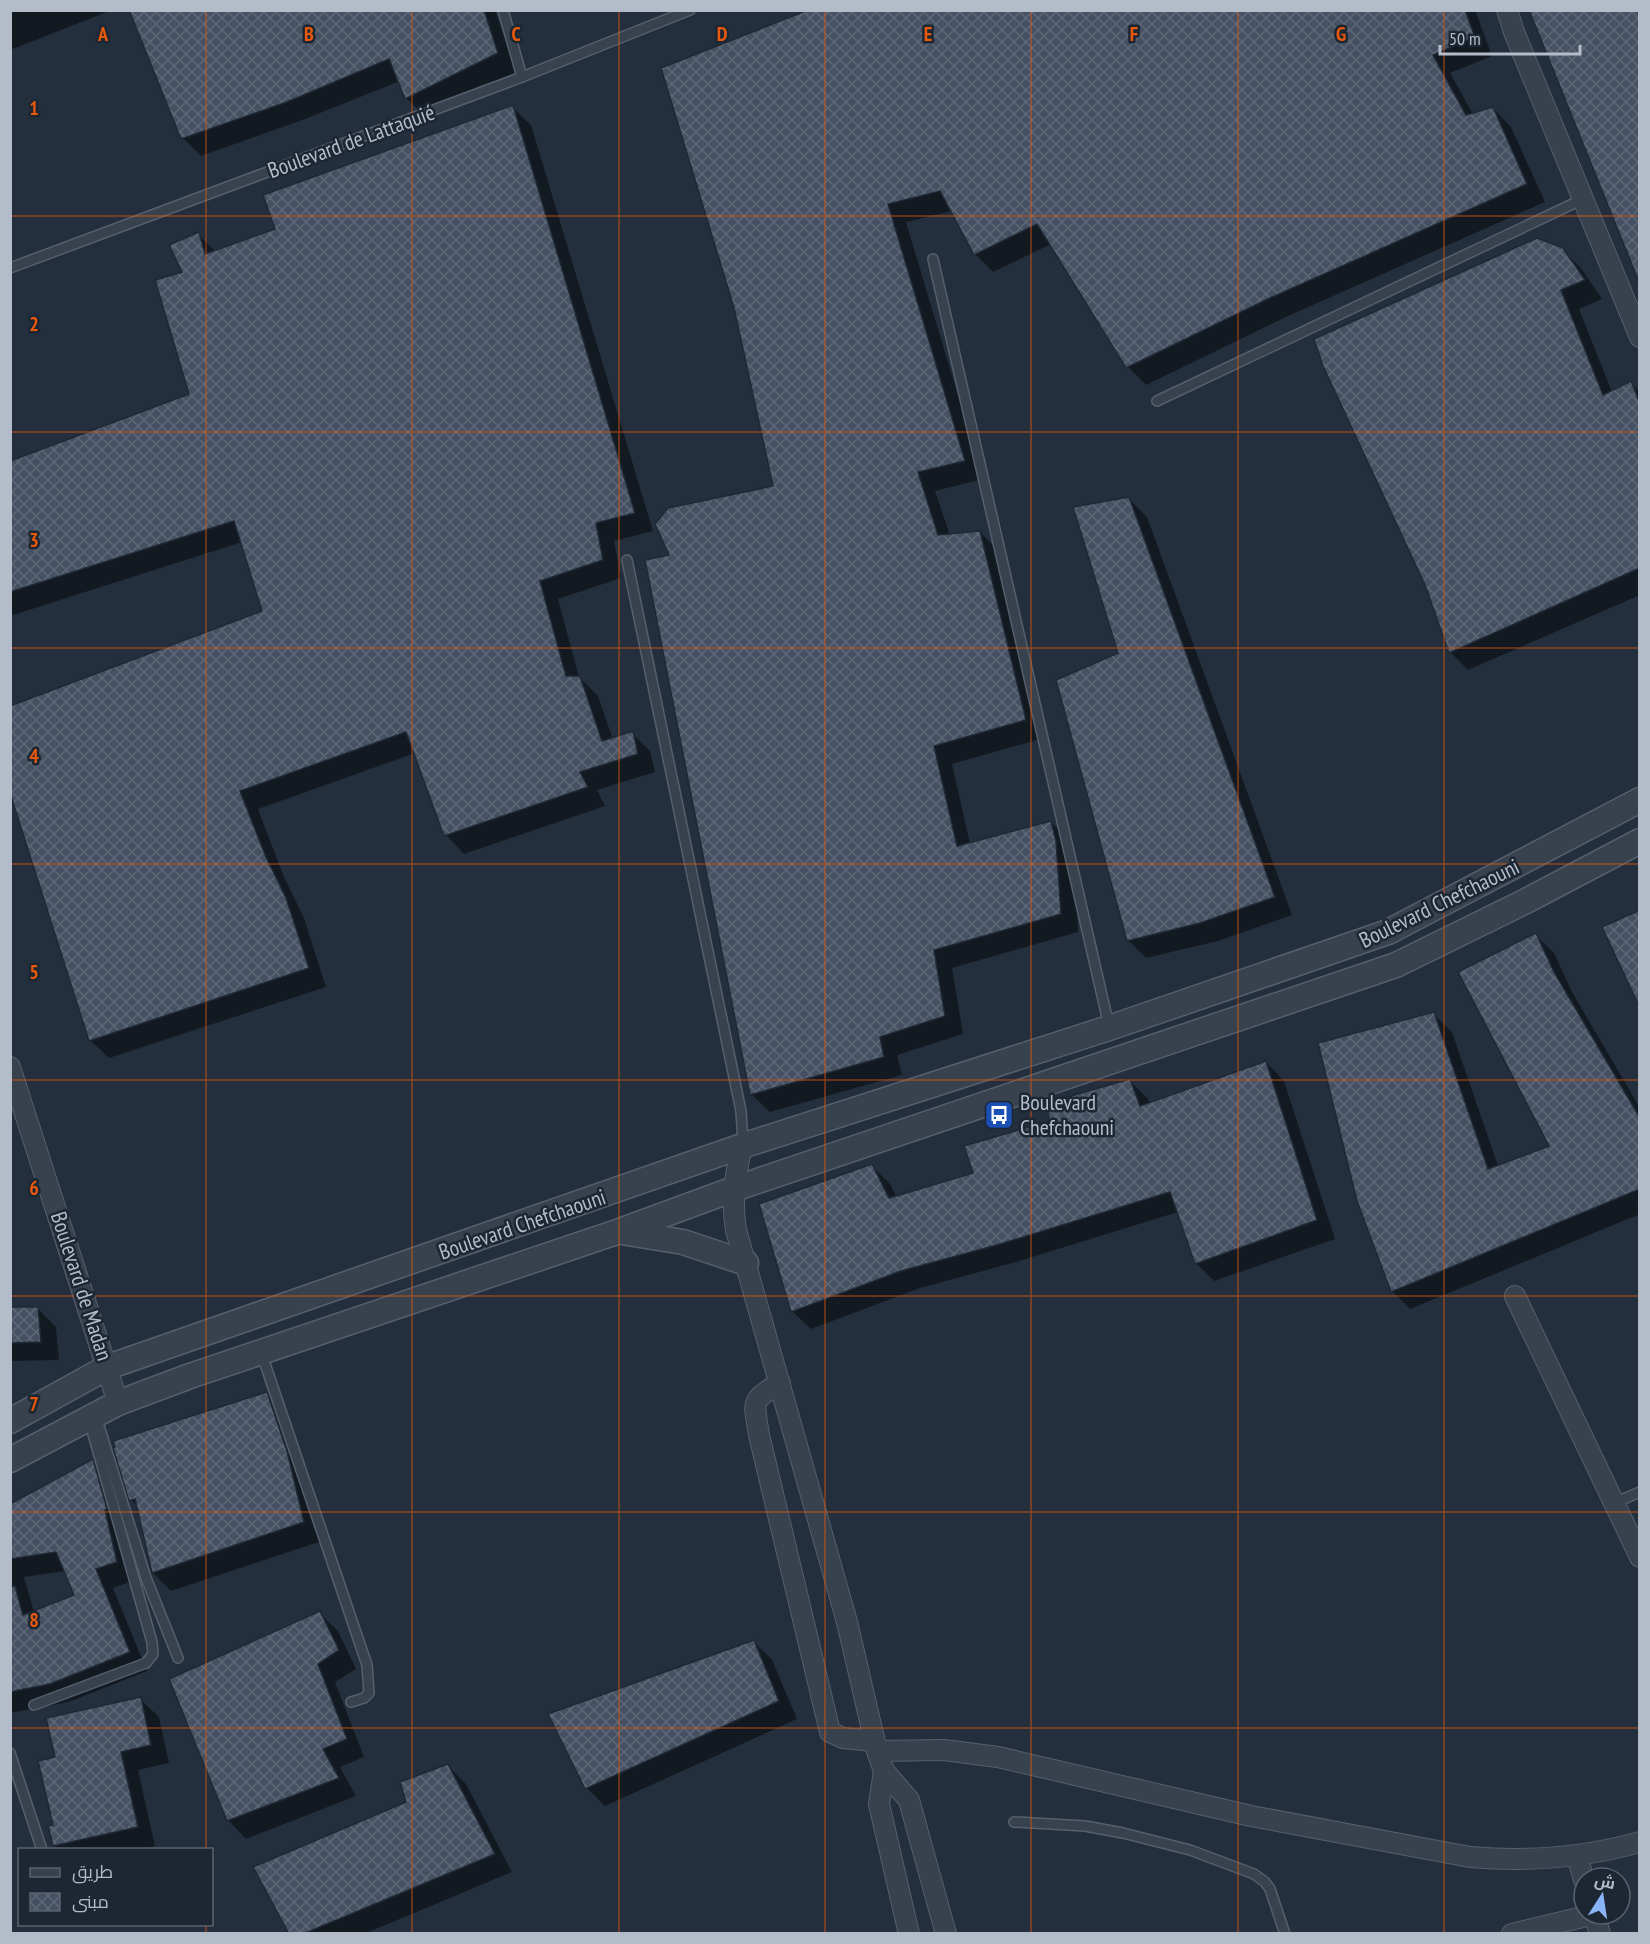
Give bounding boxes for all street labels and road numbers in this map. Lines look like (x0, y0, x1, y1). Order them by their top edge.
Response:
street label: Boulevard de Lattaquié (264, 98, 438, 184)
street label: Boulevard Chefchaouni (1354, 852, 1524, 954)
street label: Boulevard Chefchaouni (435, 1182, 609, 1266)
street label: Boulevard de Madan (45, 1208, 119, 1364)

